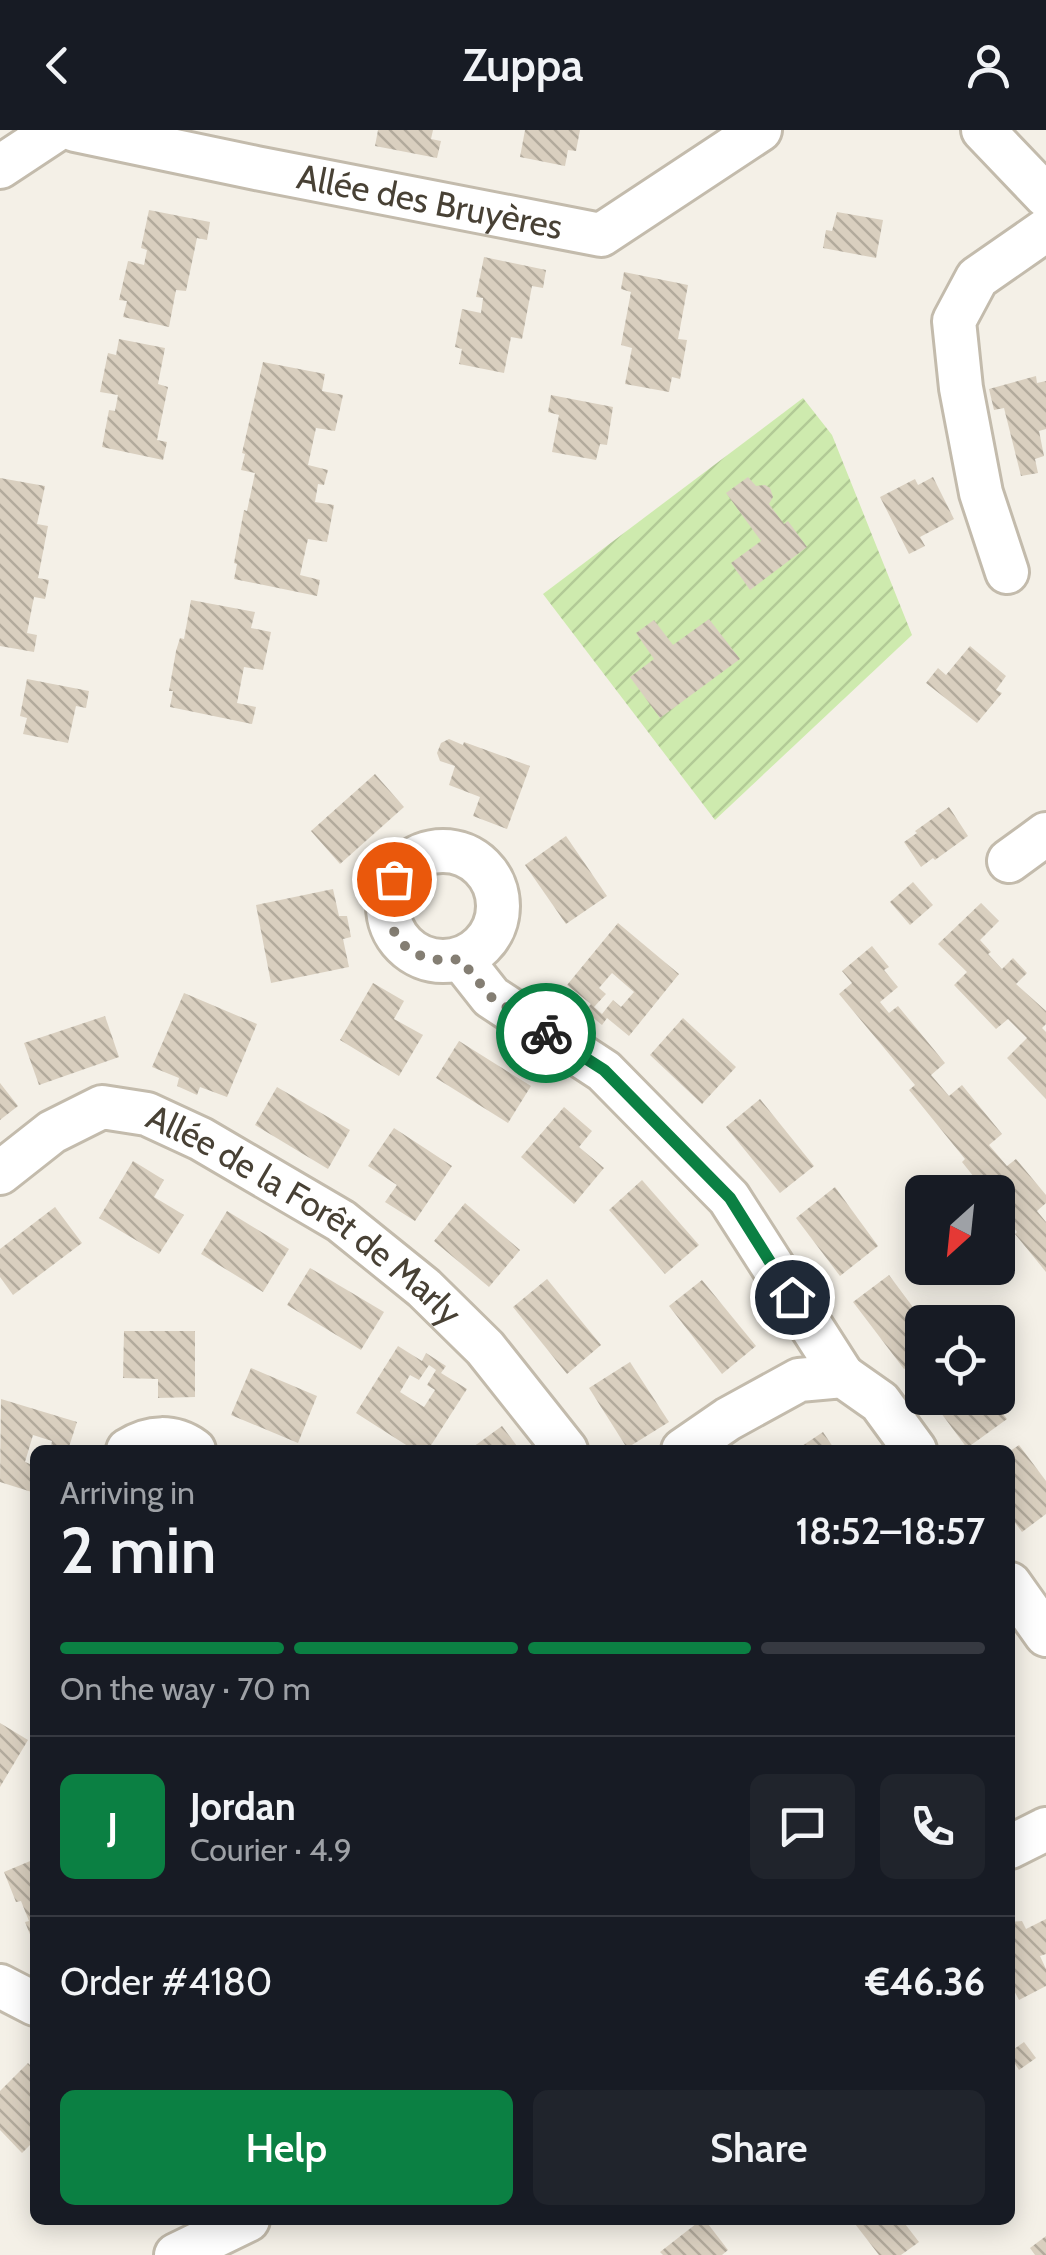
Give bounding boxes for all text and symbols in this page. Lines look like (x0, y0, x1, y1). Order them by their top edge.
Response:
icon: back (30, 38, 85, 93)
text: Zuppa (463, 38, 583, 92)
icon: person (961, 38, 1016, 93)
street label: Allée des Bruyères (294, 154, 566, 248)
pin (352, 837, 437, 922)
icon: bag (367, 852, 422, 907)
courier (496, 983, 596, 1083)
icon: bike (519, 1006, 574, 1061)
street label: Allée de la Forêt de Marly (140, 1095, 471, 1334)
north arrow (905, 1175, 1015, 1285)
map controls (905, 1175, 1015, 1415)
pin (750, 1255, 835, 1340)
icon: home (765, 1270, 820, 1325)
button: locate (905, 1305, 1015, 1415)
text: Arriving in (60, 1473, 195, 1512)
text: 18:52–18:57 (796, 1507, 985, 1554)
text: 2 min (60, 1510, 217, 1589)
text: On the way · 70 m (60, 1669, 311, 1708)
button: chat (750, 1774, 855, 1879)
button: phone (880, 1774, 985, 1879)
text: Jordan (190, 1783, 296, 1830)
text: J (107, 1803, 118, 1850)
text: Courier · 4.9 (190, 1830, 352, 1869)
text: Order #4180 (60, 1958, 272, 2005)
text: €46.36 (865, 1958, 985, 2005)
button: Help (60, 2090, 513, 2205)
button: Share (533, 2090, 985, 2205)

